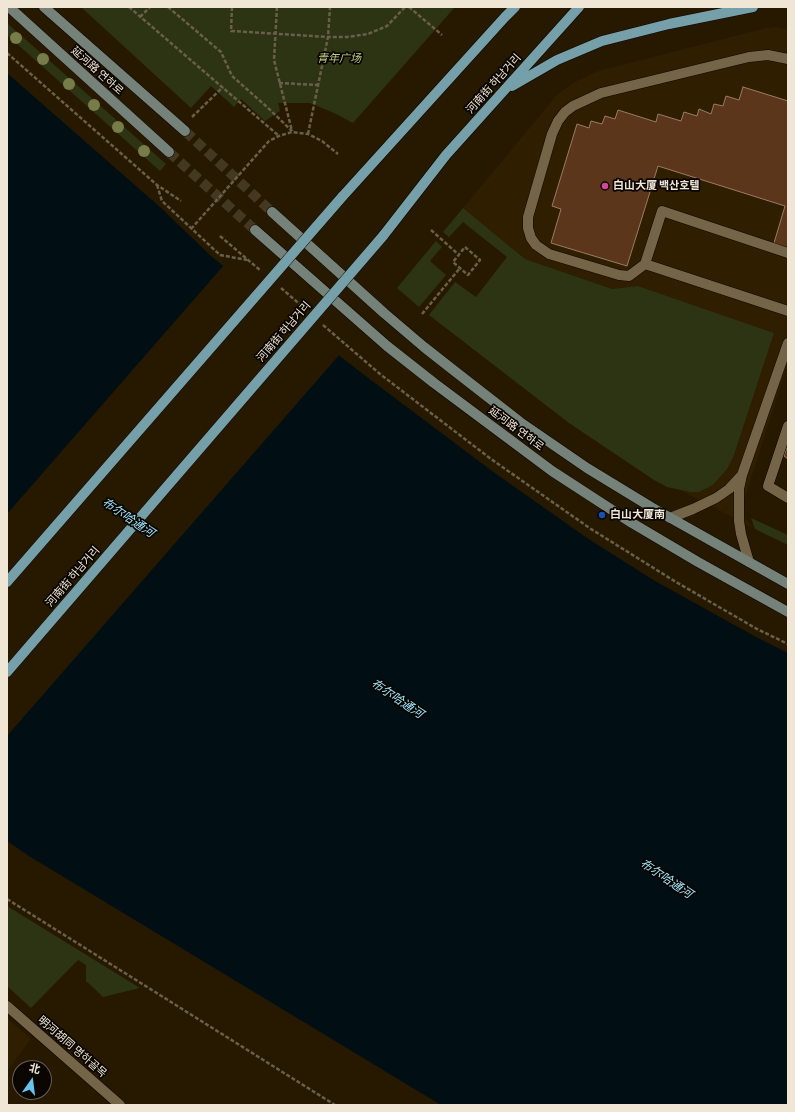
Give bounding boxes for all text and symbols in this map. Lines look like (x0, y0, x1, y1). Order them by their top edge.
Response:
street label: 延河路 연하로 (68, 44, 126, 98)
street label: 河南街 하남거리 (464, 51, 524, 117)
park label: 青年广场 (317, 52, 361, 66)
place label: 白山大厦 백산호텔 (613, 179, 699, 193)
marker: 白山大厦 백산호텔 (600, 181, 610, 191)
street label: 河南街 하남거리 (254, 299, 314, 365)
street label: 延河路 연하로 (486, 404, 546, 454)
water label: 布尔哈通河 (99, 495, 157, 541)
place label: 白山大厦南 (610, 508, 665, 522)
marker: 白山大厦南 (597, 510, 607, 520)
street label: 河南街 하남거리 (43, 544, 103, 610)
water label: 布尔哈通河 (368, 676, 426, 722)
water label: 布尔哈通河 (637, 856, 695, 902)
street label: 明河胡同 명하골목 (35, 1014, 109, 1080)
north arrow (12, 1060, 52, 1100)
text: 北 (28, 1061, 42, 1076)

